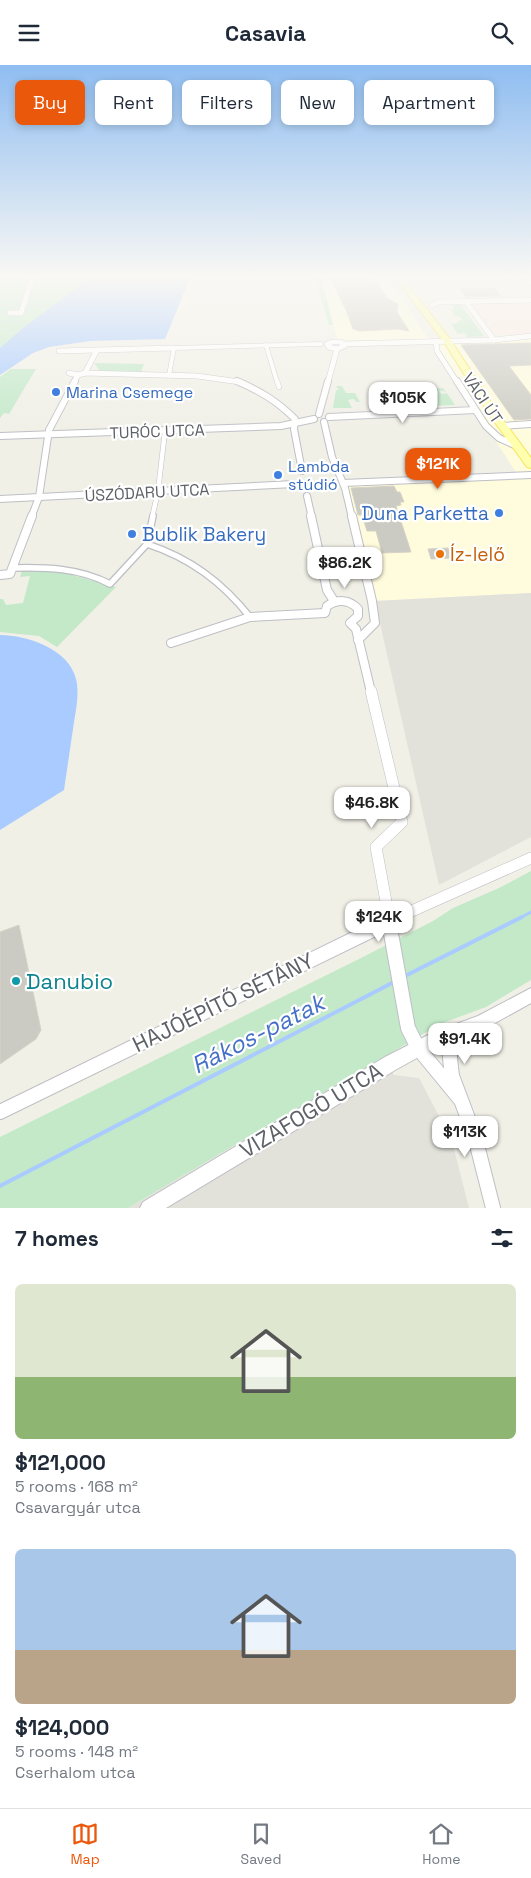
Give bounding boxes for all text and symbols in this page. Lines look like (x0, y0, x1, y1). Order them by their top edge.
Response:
icon: menu (15, 19, 43, 47)
text: Casavia (225, 19, 306, 47)
icon: search (488, 19, 516, 47)
chip: Buy (15, 80, 85, 125)
chip: Rent (95, 80, 172, 125)
chip: Filters (182, 80, 271, 125)
chip: New (281, 80, 354, 125)
chip: Apartment (364, 80, 494, 125)
street label: VÁCI ÚT (458, 369, 507, 428)
pin: $105K (368, 381, 438, 424)
place label: Marina Csemege (66, 382, 193, 403)
marker: Marina Csemege (50, 386, 62, 398)
text: $105K (380, 387, 426, 408)
street label: TURÓC UTCA (109, 419, 205, 444)
pin: $121K (403, 447, 473, 490)
text: $121K (416, 453, 460, 474)
place label: Lambda stúdió (288, 456, 350, 495)
marker: Lambda stúdió (272, 469, 284, 481)
street label: ÚSZÓDARU UTCA (84, 479, 210, 506)
place label: Duna Parketta (361, 501, 489, 526)
marker: Duna Parketta (493, 507, 505, 519)
place label: Bublik Bakery (142, 522, 266, 547)
marker: Bublik Bakery (126, 528, 138, 540)
place label: Íz-lelő (450, 542, 505, 567)
pin: $86.2K (304, 547, 386, 589)
marker: Íz-lelő (434, 548, 446, 560)
text: $86.2K (318, 552, 372, 573)
pin: $46.8K (331, 787, 413, 829)
text: $46.8K (345, 792, 399, 813)
pin: $124K (344, 901, 414, 943)
text: $124K (356, 906, 402, 927)
street label: HAJÓÉPÍTŐ SÉTÁNY (128, 946, 319, 1058)
place label: Danubio (26, 967, 113, 995)
marker: Danubio (10, 975, 22, 987)
water label: Rákos-patak (186, 985, 333, 1080)
pin: $91.4K (424, 1023, 506, 1065)
text: $91.4K (439, 1028, 491, 1049)
street label: VIZAFOGÓ UTCA (235, 1056, 388, 1164)
pin: $113K (430, 1115, 500, 1158)
text: $113K (443, 1121, 487, 1142)
icon: filters (488, 1224, 516, 1252)
text: 7 homes (15, 1225, 99, 1252)
icon: home (221, 1316, 311, 1406)
text: $121,000 (15, 1449, 106, 1476)
text: 5 rooms · 168 m² (15, 1476, 138, 1497)
text: Csavargyár utca (15, 1497, 141, 1518)
icon: home (221, 1581, 311, 1671)
text: $124,000 (15, 1714, 109, 1741)
text: 5 rooms · 148 m² (15, 1741, 138, 1762)
text: Cserhalom utca (15, 1762, 136, 1783)
tab: Map (70, 1820, 100, 1868)
tab: Saved (241, 1820, 281, 1868)
tab: Home (422, 1820, 461, 1868)

